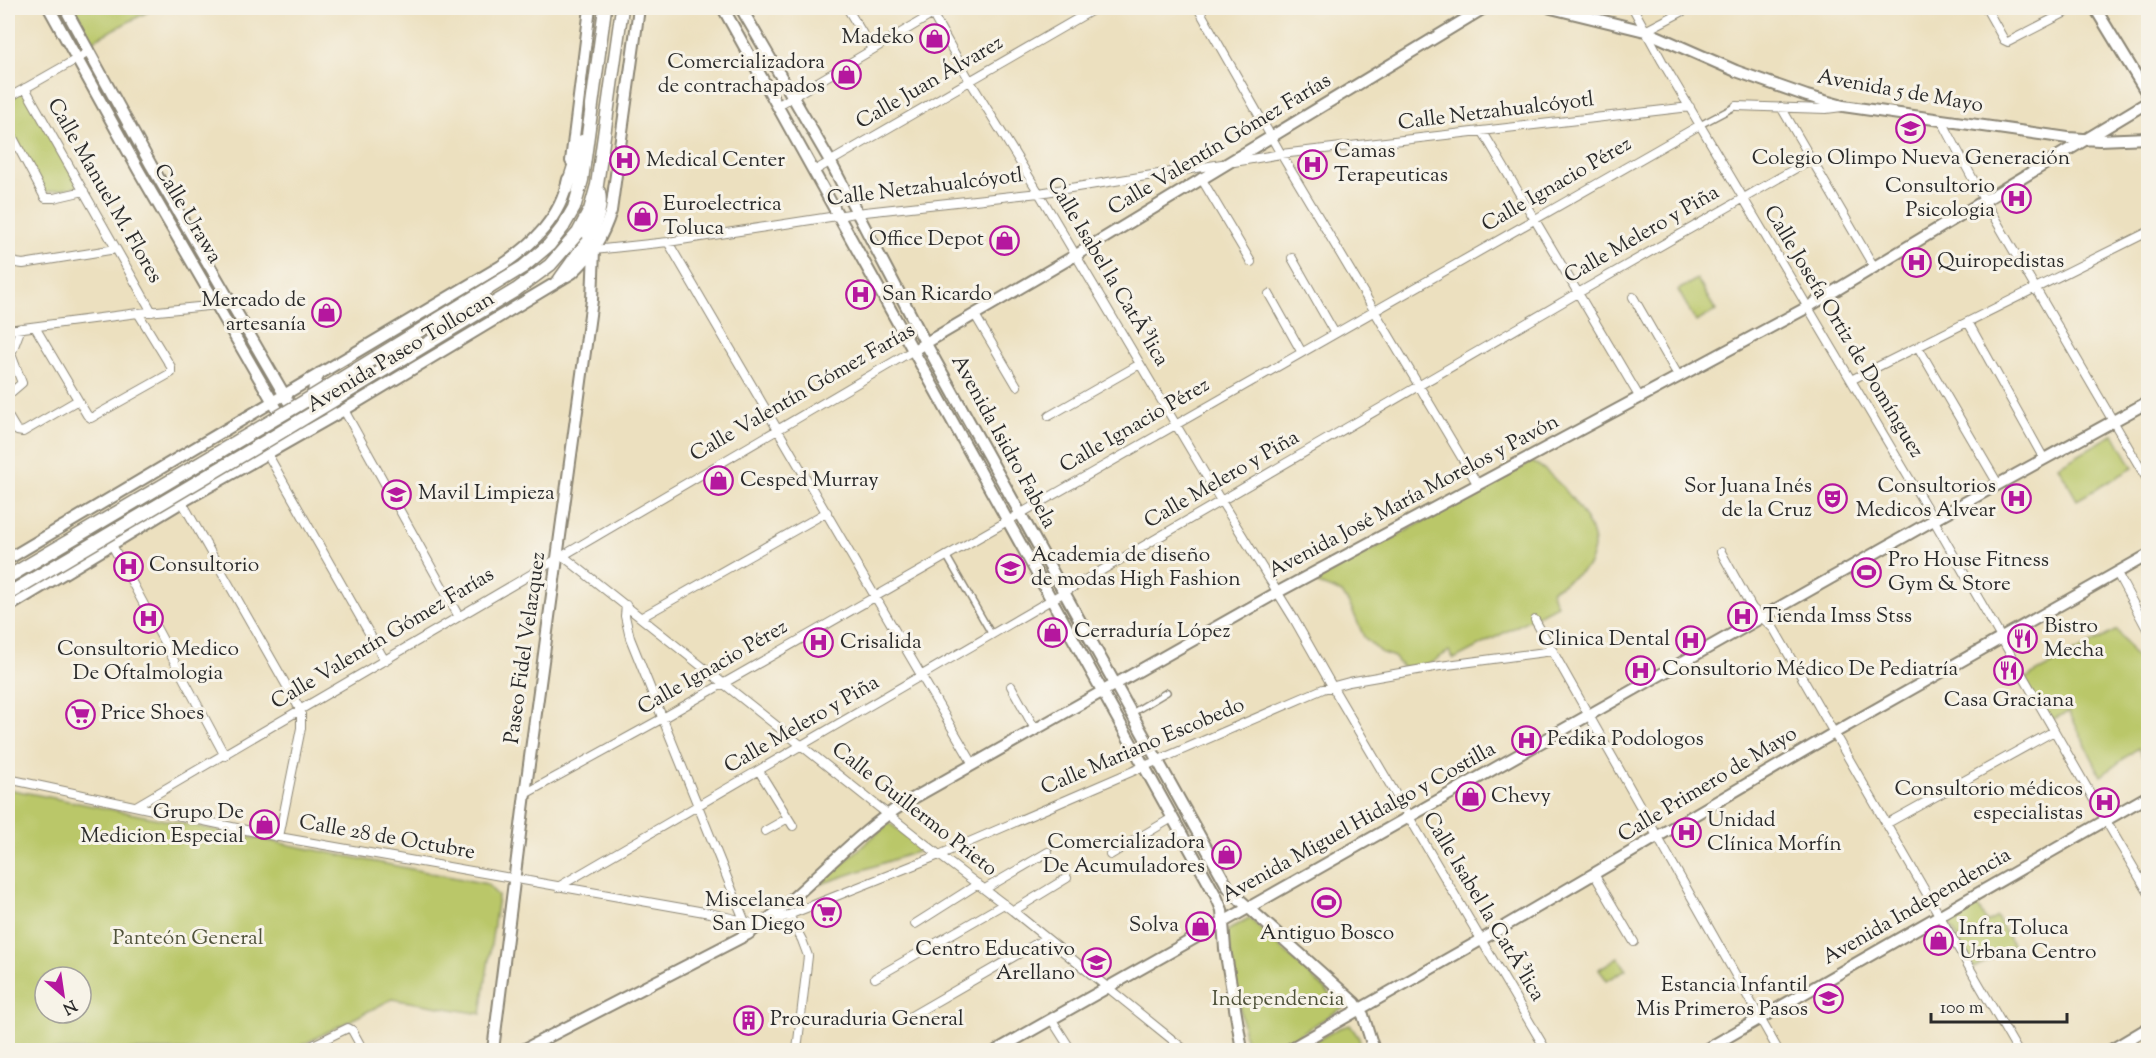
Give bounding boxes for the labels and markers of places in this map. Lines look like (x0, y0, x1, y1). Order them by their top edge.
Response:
shop icon: Madeko (919, 22, 951, 54)
place label: Madeko (841, 23, 914, 53)
place label: Comercializadora de contrachapados (658, 48, 825, 102)
shop icon: Comercializadora de contrachapados (830, 59, 862, 91)
school or university icon: Colegio Olimpo Nueva Generación (1895, 112, 1927, 144)
place label: Camas Terapeuticas (1334, 137, 1448, 191)
place label: Colegio Olimpo Nueva Generación (1752, 144, 2070, 174)
hospital icon: Medical Center (609, 145, 641, 177)
place label: Medical Center (646, 146, 785, 176)
hospital icon: Camas Terapeuticas (1297, 148, 1329, 180)
place label: Consultorio Psicologia (1885, 172, 1995, 226)
hospital icon: Consultorio Psicologia (2000, 183, 2032, 215)
place label: Euroelectrica Toluca (663, 190, 782, 244)
shop icon: Euroelectrica Toluca (626, 201, 658, 233)
shop icon: Office Depot (989, 224, 1021, 256)
place label: Office Depot (869, 225, 984, 255)
hospital icon: Quiropedistas (1900, 246, 1932, 278)
place label: Quiropedistas (1937, 247, 2064, 277)
hospital icon: San Ricardo (845, 279, 877, 311)
place label: San Ricardo (882, 280, 992, 310)
place label: Mercado de artesanía (201, 286, 306, 340)
shop icon: Mercado de artesanía (311, 297, 343, 329)
shop icon: Cesped Murray (703, 465, 735, 497)
place label: Cesped Murray (740, 466, 879, 496)
place label: Sor Juana Inés de la Cruz (1684, 472, 1812, 526)
place label: Consultorios Medicos Alvear (1856, 472, 1996, 526)
school or university icon: Mavil Limpieza (381, 478, 413, 510)
place label: Mavil Limpieza (418, 479, 555, 509)
theatre icon: Sor Juana Inés de la Cruz (1817, 483, 1849, 515)
hospital icon: Consultorios Medicos Alvear (2001, 483, 2033, 515)
place label: Academia de diseño de modas High Fashion (1031, 541, 1241, 595)
place label: Pro House Fitness Gym & Store (1888, 546, 2049, 600)
hospital icon: Consultorio (112, 550, 144, 582)
place label: Consultorio (149, 551, 259, 581)
school or university icon: Academia de diseño de modas High Fashion (994, 552, 1026, 584)
sports icon: Pro House Fitness Gym & Store (1851, 557, 1883, 589)
hospital icon: Tienda Imss Stss (1726, 601, 1758, 633)
place label: Tienda Imss Stss (1763, 602, 1912, 632)
hospital icon: Consultorio Medico De Oftalmologia (132, 603, 164, 635)
place label: Bistro Mecha (2044, 612, 2104, 666)
shop icon: Cerraduría López (1037, 616, 1069, 648)
place label: Cerraduría López (1074, 617, 1230, 647)
restaurant icon: Bistro Mecha (2007, 623, 2039, 655)
hospital icon: Clinica Dental (1675, 624, 1707, 656)
place label: Clinica Dental (1538, 625, 1670, 655)
hospital icon: Crisalida (803, 627, 835, 659)
place label: Crisalida (840, 628, 922, 658)
place label: Consultorio Medico De Oftalmologia (57, 635, 239, 689)
hospital icon: Consultorio Médico De Pediatría (1625, 654, 1657, 686)
restaurant icon: Casa Graciana (1993, 654, 2025, 686)
place label: Consultorio Médico De Pediatría (1662, 655, 1958, 685)
place label: Casa Graciana (1944, 686, 2075, 716)
supermarket icon: Price Shoes (64, 698, 96, 730)
place label: Price Shoes (101, 699, 204, 729)
hospital icon: Pedika Podologos (1510, 724, 1542, 756)
place label: Pedika Podologos (1547, 725, 1704, 755)
place label: Consultorio médicos especialistas (1895, 775, 2083, 829)
shop icon: Chevy (1454, 781, 1486, 813)
place label: Chevy (1491, 782, 1552, 812)
hospital icon: Consultorio médicos especialistas (2088, 786, 2120, 818)
place label: Grupo De Medicion Especial (80, 798, 244, 852)
place label: Unidad Clínica Morfín (1707, 806, 1842, 860)
shop icon: Grupo De Medicion Especial (249, 809, 281, 841)
hospital icon: Unidad Clínica Morfín (1670, 817, 1702, 849)
place label: Comercializadora De Acumuladores (1043, 828, 1205, 882)
shop icon: Comercializadora De Acumuladores (1210, 839, 1242, 871)
place label: Miscelanea San Diego (705, 886, 805, 940)
sports icon: Antiguo Bosco (1311, 887, 1343, 919)
supermarket icon: Miscelanea San Diego (810, 897, 842, 929)
shop icon: Solva (1184, 910, 1216, 942)
place label: Solva (1129, 911, 1179, 941)
place label: Infra Toluca Urbana Centro (1959, 914, 2096, 968)
place label: Antiguo Bosco (1260, 919, 1394, 949)
shop icon: Infra Toluca Urbana Centro (1922, 925, 1954, 957)
place label: Centro Educativo Arellano (915, 935, 1075, 989)
school or university icon: Centro Educativo Arellano (1080, 946, 1112, 978)
place label: Estancia Infantil Mis Primeros Pasos (1636, 971, 1808, 1025)
school or university icon: Estancia Infantil Mis Primeros Pasos (1813, 982, 1845, 1014)
building icon: Procuraduria General (733, 1004, 765, 1036)
place label: Procuraduria General (770, 1005, 964, 1035)

